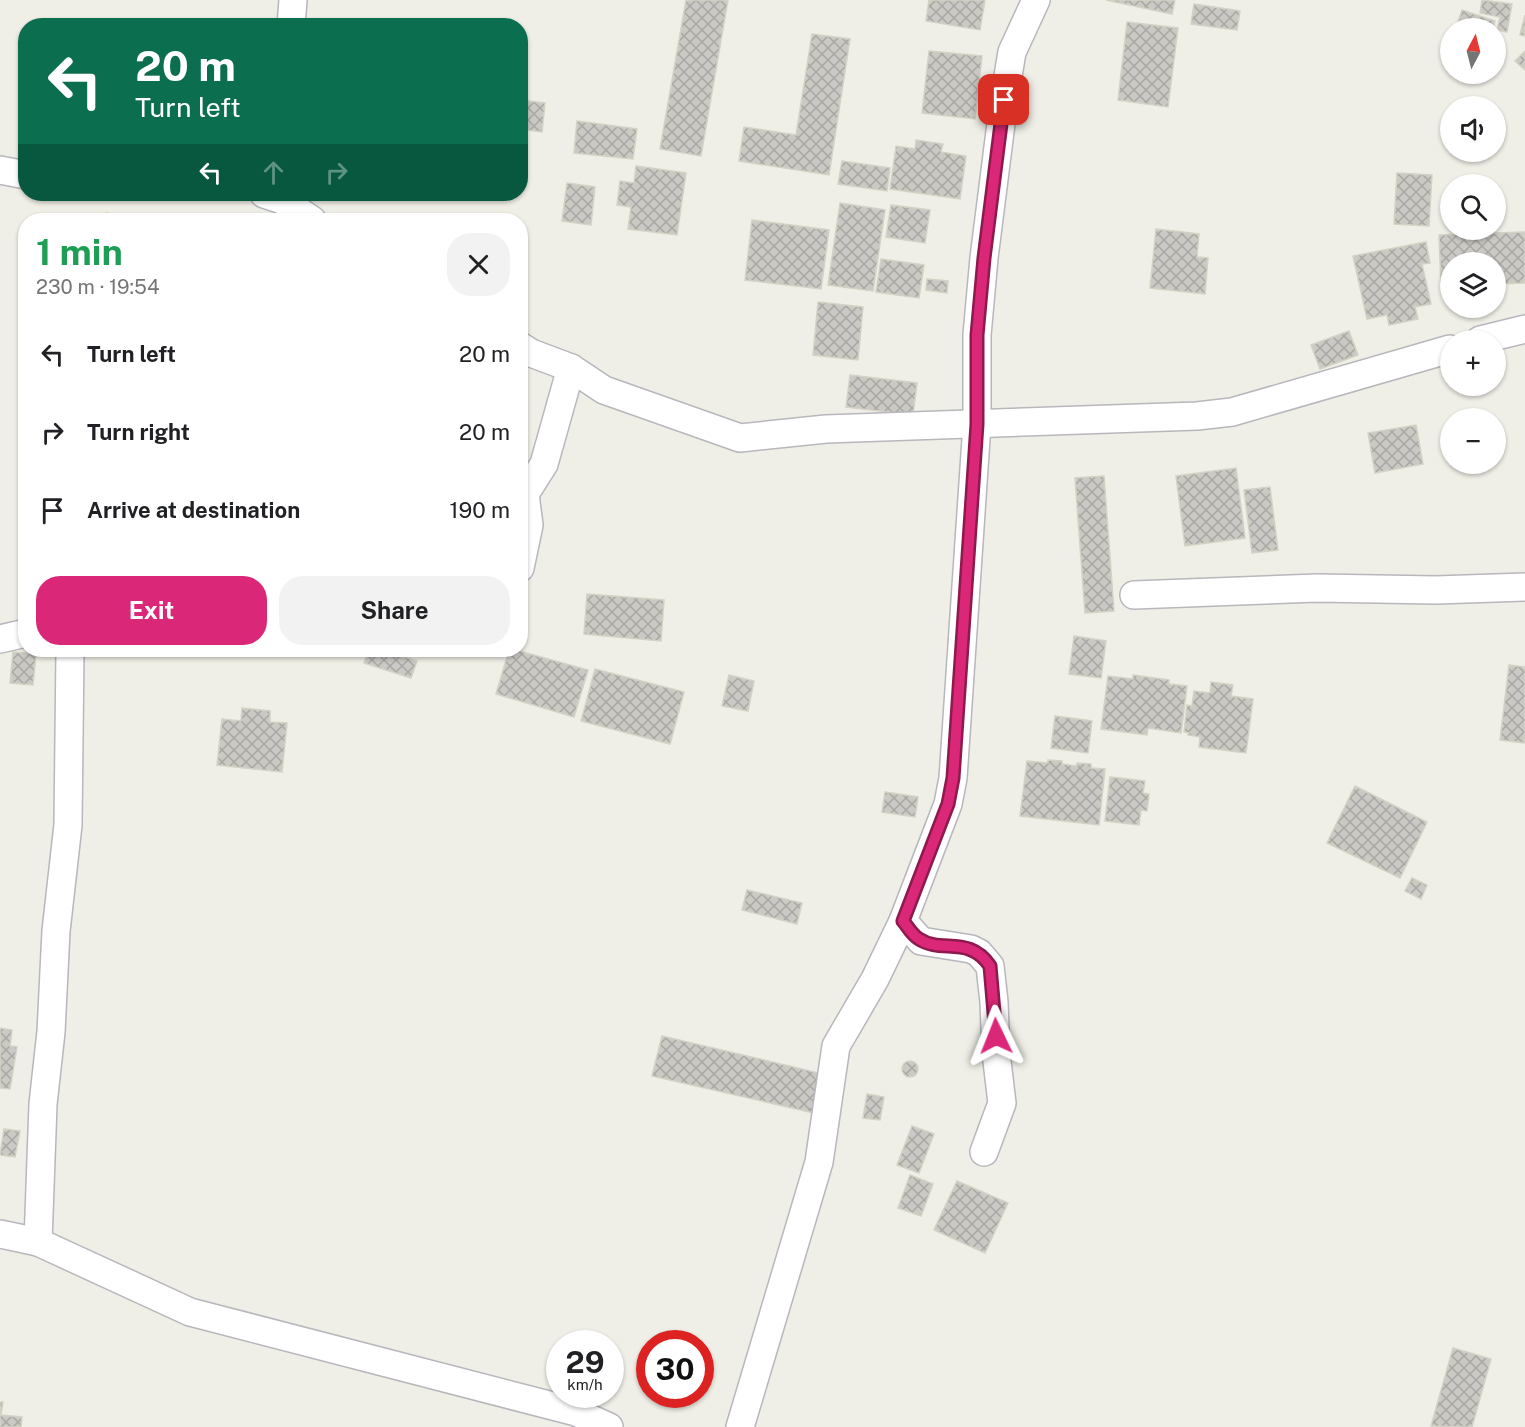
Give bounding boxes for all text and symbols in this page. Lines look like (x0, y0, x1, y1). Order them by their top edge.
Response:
north arrow (1440, 18, 1506, 84)
map controls (1440, 18, 1506, 474)
text: 20 m (135, 41, 236, 90)
icon: left (36, 42, 114, 120)
pin (978, 74, 1029, 125)
icon: arrive (987, 83, 1020, 116)
text: Turn left (135, 91, 241, 123)
button: sound (1440, 96, 1506, 162)
icon: left (194, 156, 227, 189)
icon: ahead (257, 156, 290, 189)
icon: right (320, 156, 353, 189)
button: search (1440, 174, 1506, 240)
text: 1 min (36, 231, 123, 273)
button: close (447, 233, 510, 296)
button: layers (1440, 252, 1506, 318)
text: 230 m · 19:54 (36, 275, 160, 299)
button: + (1440, 330, 1506, 396)
icon: left (36, 338, 69, 371)
text: Turn left (87, 341, 176, 367)
text: 20 m (459, 341, 510, 367)
button: − (1440, 408, 1506, 474)
icon: right (36, 416, 69, 449)
text: Turn right (87, 419, 190, 445)
text: 20 m (459, 419, 510, 445)
icon: arrive (36, 494, 69, 527)
text: Arrive at destination (87, 497, 300, 523)
text: 190 m (450, 497, 510, 523)
button: Exit (36, 576, 267, 645)
button: Share (279, 576, 510, 645)
position arrow (964, 1004, 1028, 1068)
speed limit sign: 30 (636, 1330, 714, 1408)
text: 29 (566, 1344, 604, 1380)
text: km/h (567, 1376, 603, 1393)

